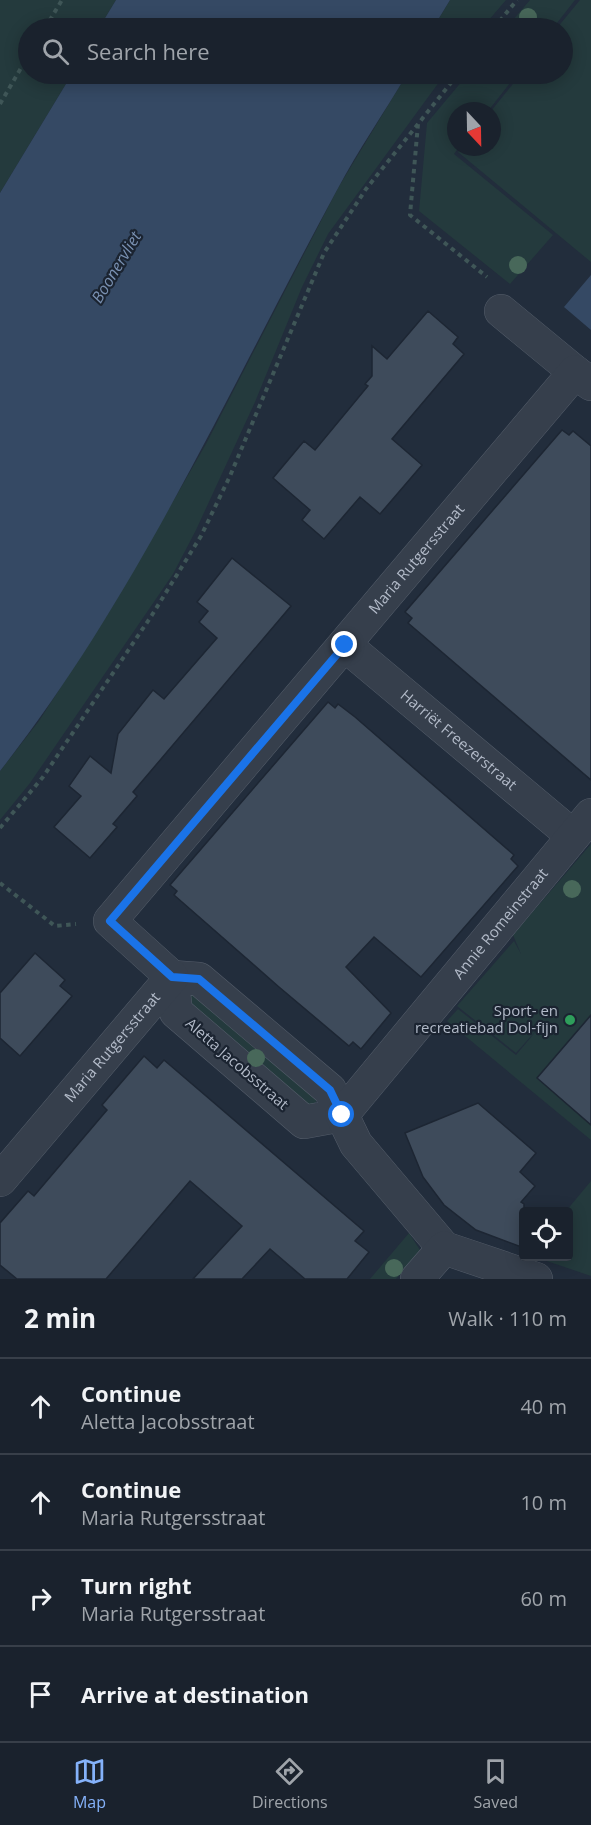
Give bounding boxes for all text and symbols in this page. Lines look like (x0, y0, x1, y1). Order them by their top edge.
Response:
search box (18, 18, 573, 84)
icon: search (39, 35, 72, 68)
text: Search here (87, 36, 210, 66)
north arrow (447, 102, 501, 156)
water label: Boonervliet (86, 227, 146, 307)
street label: Maria Rutgersstraat (363, 499, 468, 618)
route end (331, 631, 357, 657)
street label: Harriët Freezerstraat (397, 685, 522, 794)
street label: Annie Romeinstraat (448, 863, 552, 983)
street label: Maria Rutgersstraat (59, 987, 164, 1106)
place label: Sport- en recreatiebad Dol-fijn (415, 1000, 558, 1037)
street label: Aletta Jacobsstraat (182, 1013, 293, 1113)
marker: Sport- en recreatiebad Dol-fijn (563, 1013, 577, 1027)
route start (328, 1101, 354, 1127)
map controls (519, 1207, 573, 1261)
button: locate (519, 1207, 573, 1261)
text: 2 min (24, 1300, 96, 1336)
text: Walk · 110 m (448, 1305, 567, 1332)
text: Continue (81, 1378, 181, 1408)
icon: ahead (24, 1390, 57, 1423)
text: 40 m (520, 1393, 567, 1420)
text: Aletta Jacobsstraat (81, 1408, 255, 1435)
text: Continue (81, 1474, 181, 1504)
icon: ahead (24, 1486, 57, 1519)
text: 10 m (520, 1489, 567, 1516)
text: Maria Rutgersstraat (81, 1504, 265, 1531)
text: Turn right (81, 1570, 192, 1600)
icon: right (24, 1582, 57, 1615)
text: 60 m (520, 1585, 567, 1612)
text: Maria Rutgersstraat (81, 1600, 265, 1627)
icon: arrive (24, 1678, 57, 1711)
text: Arrive at destination (81, 1679, 309, 1709)
tab: Map (73, 1755, 106, 1813)
tab: Directions (252, 1755, 328, 1813)
tab: Saved (474, 1755, 518, 1813)

